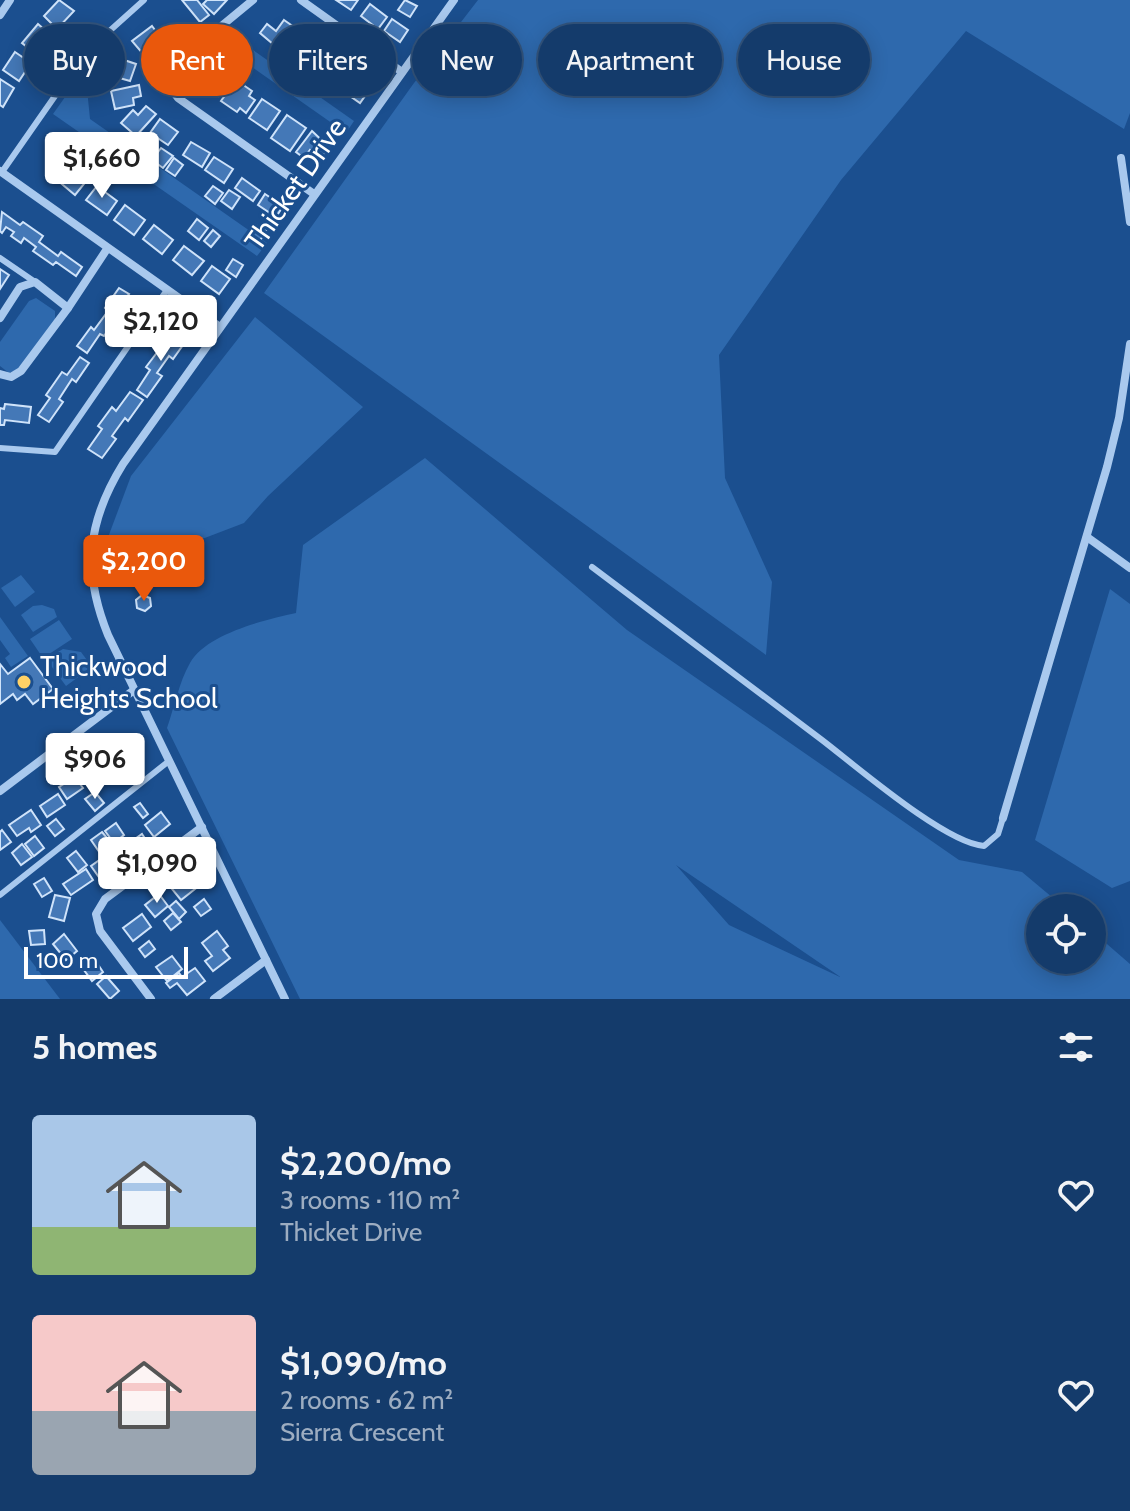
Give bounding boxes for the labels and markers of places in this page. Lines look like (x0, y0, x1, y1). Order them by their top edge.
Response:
pin: $1,660 (37, 132, 167, 200)
pin: $2,120 (96, 295, 226, 363)
pin: $2,200 (79, 535, 209, 603)
place label: Thickwood Heights School (40, 649, 218, 715)
marker: Thickwood Heights School (15, 673, 33, 691)
pin: $906 (48, 733, 142, 801)
pin: $1,090 (92, 837, 222, 905)

